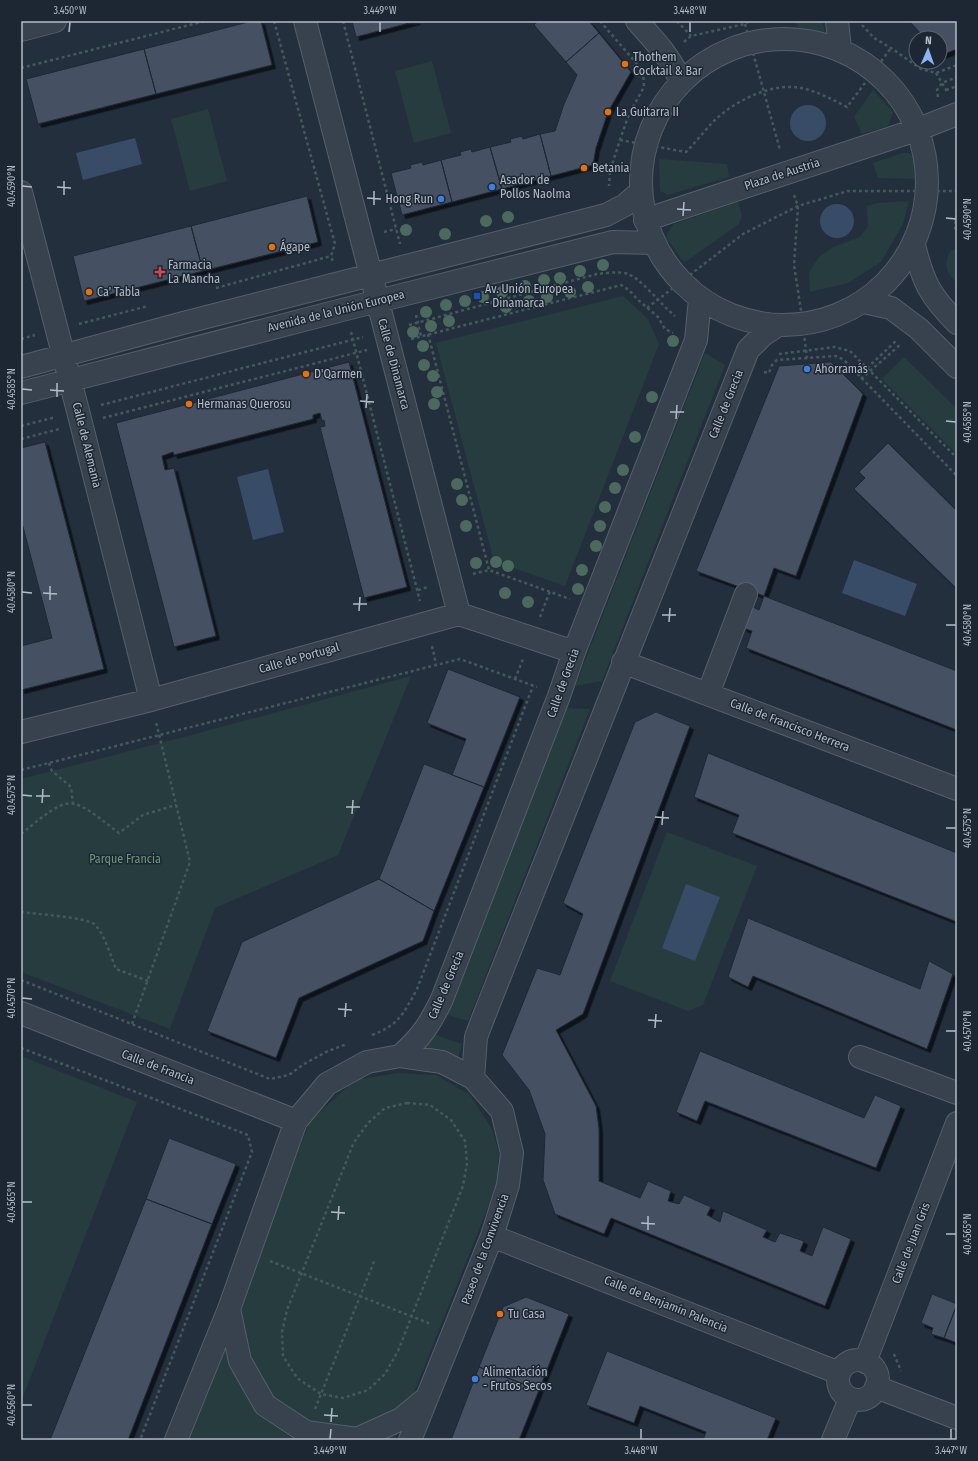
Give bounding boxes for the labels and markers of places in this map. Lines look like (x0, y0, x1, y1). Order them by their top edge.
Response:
place label: Thothem Cocktail & Bar (633, 50, 703, 78)
marker: Thothem Cocktail & Bar (620, 59, 630, 69)
place label: La Guitarra II (616, 105, 679, 119)
marker: La Guitarra II (603, 107, 613, 117)
place label: Betania (592, 161, 630, 175)
marker: Betania (579, 163, 589, 173)
place label: Asador de Pollos Naolma (500, 173, 571, 201)
marker: Asador de Pollos Naolma (487, 182, 497, 192)
place label: Hong Run (385, 192, 433, 206)
marker: Hong Run (436, 194, 446, 204)
place label: Ágape (280, 239, 310, 254)
marker: Ágape (267, 242, 277, 252)
place label: Farmacia La Mancha (168, 258, 220, 286)
marker: Farmacia La Mancha (155, 267, 165, 277)
place label: Av. Unión Europea - Dinamarca (485, 282, 573, 310)
place label: Ca' Tabla (97, 285, 140, 299)
marker: Ca' Tabla (84, 287, 94, 297)
marker: Av. Unión Europea - Dinamarca (472, 291, 482, 301)
place label: Ahorramás (815, 362, 868, 376)
marker: Ahorramás (802, 364, 812, 374)
place label: D'Qarmen (314, 367, 362, 381)
marker: D'Qarmen (301, 369, 311, 379)
place label: Hermanas Querosu (197, 397, 291, 411)
marker: Hermanas Querosu (184, 399, 194, 409)
place label: Tu Casa (508, 1307, 545, 1321)
marker: Tu Casa (495, 1309, 505, 1319)
place label: Alimentación - Frutos Secos (483, 1365, 552, 1393)
marker: Alimentación - Frutos Secos (470, 1374, 480, 1384)

